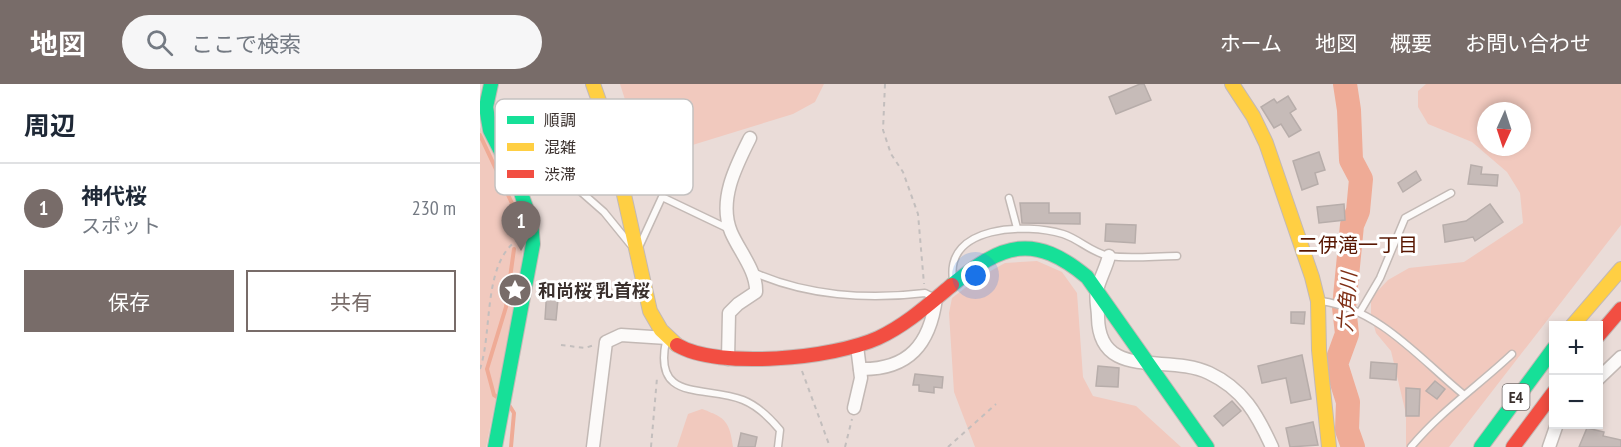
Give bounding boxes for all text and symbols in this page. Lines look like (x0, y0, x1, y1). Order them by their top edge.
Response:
search box (122, 15, 542, 69)
text: 地図 (30, 25, 86, 62)
icon: search (143, 26, 176, 59)
text: ここで検索 (191, 30, 301, 58)
text: ホーム (1220, 30, 1282, 57)
text: 地図 (1315, 30, 1357, 57)
text: 概要 (1390, 30, 1432, 57)
text: お問い合わせ (1465, 30, 1591, 57)
legend (495, 99, 693, 195)
north arrow (1477, 102, 1531, 156)
text: 周辺 (24, 109, 76, 142)
text: 順調 (544, 110, 576, 130)
text: 混雑 (544, 137, 576, 157)
text: 渋滞 (544, 164, 576, 184)
text: 神代桜 (81, 182, 147, 210)
text: 1 (39, 195, 48, 221)
text: 230 m (412, 195, 456, 221)
pin: 1 (502, 202, 540, 251)
text: スポット (81, 213, 161, 239)
district label: 二伊滝一丁目 (1298, 232, 1418, 258)
your location (961, 261, 990, 290)
water label: 六角川 (1332, 269, 1362, 333)
button: 保存 (24, 270, 234, 332)
button: 共有 (246, 270, 456, 332)
place icon: 和尚桜 乳首桜 (497, 272, 533, 308)
place label: 和尚桜 乳首桜 (538, 279, 650, 302)
map controls (1549, 321, 1603, 429)
button: + (1549, 321, 1603, 375)
button: − (1549, 375, 1603, 429)
road number: E4 (1502, 384, 1530, 410)

